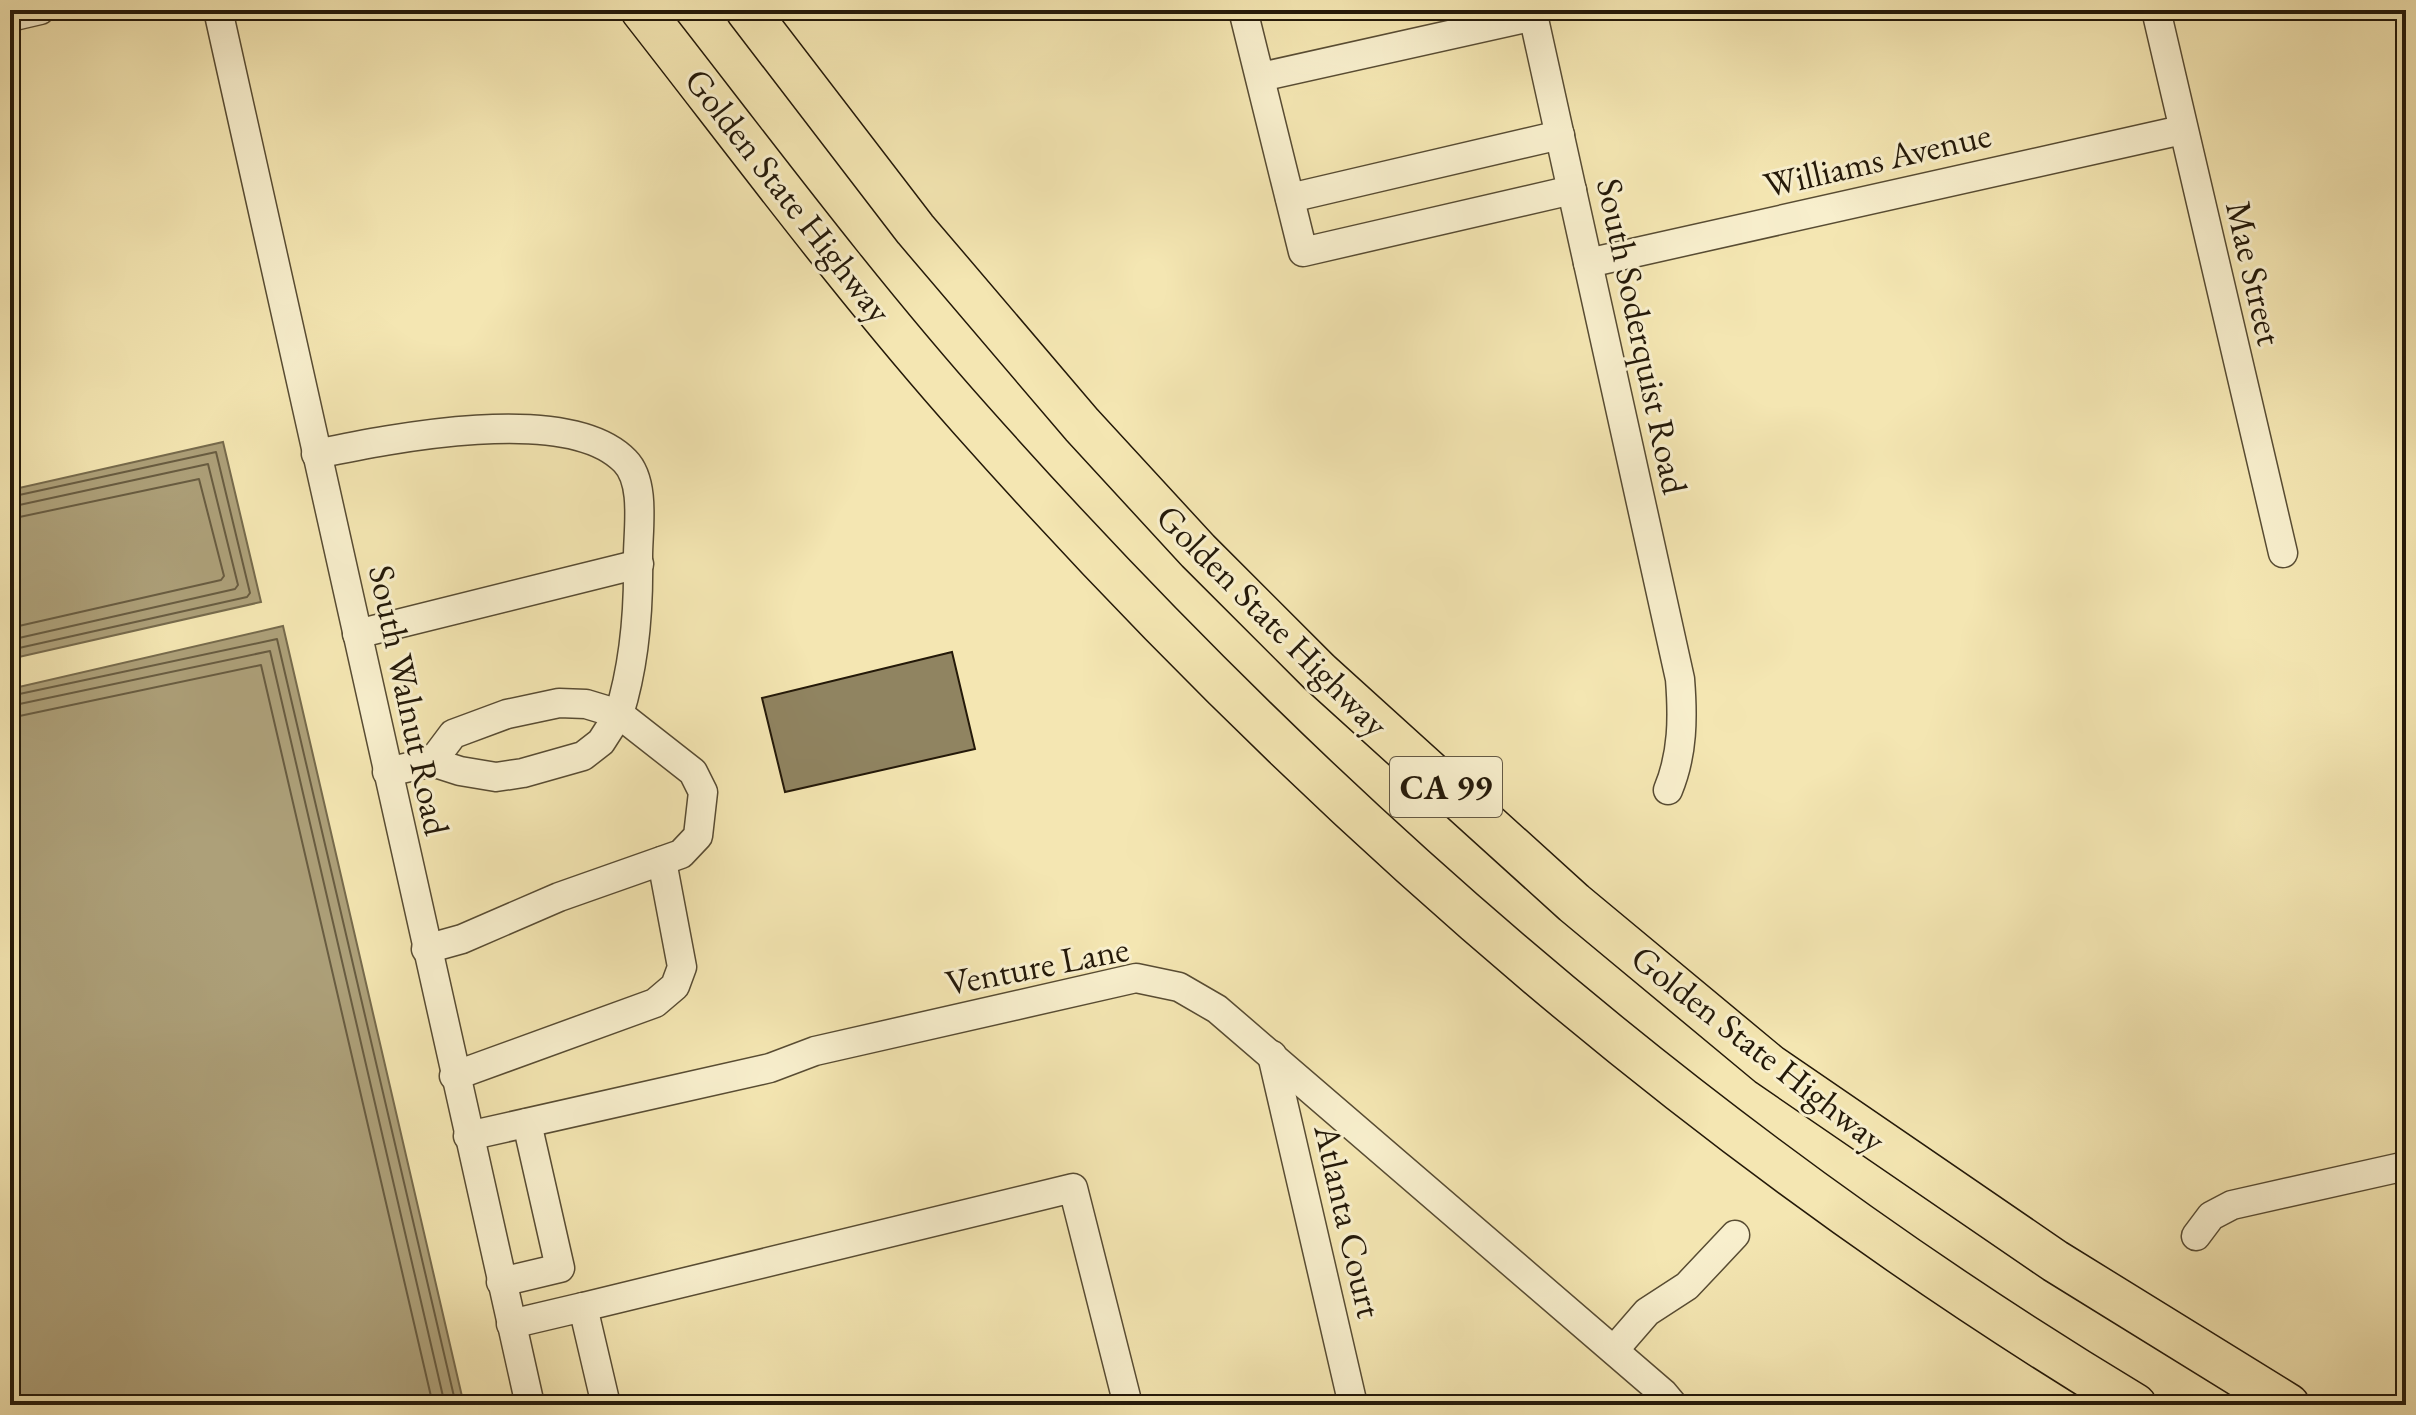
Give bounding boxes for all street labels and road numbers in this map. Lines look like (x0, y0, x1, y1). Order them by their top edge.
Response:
street label: Golden State Highway (674, 58, 903, 332)
street label: Williams Avenue (1759, 111, 1995, 208)
street label: South Soderquist Road (1586, 174, 1699, 499)
street label: Mae Street (2215, 196, 2294, 350)
street label: Golden State Highway (1146, 494, 1399, 747)
street label: South Walnut Road (358, 561, 461, 840)
road number: CA 99 (1390, 757, 1502, 817)
street label: Venture Lane (942, 925, 1133, 1006)
street label: Golden State Highway (1622, 934, 1896, 1163)
street label: Atlanta Court (1303, 1119, 1394, 1323)

